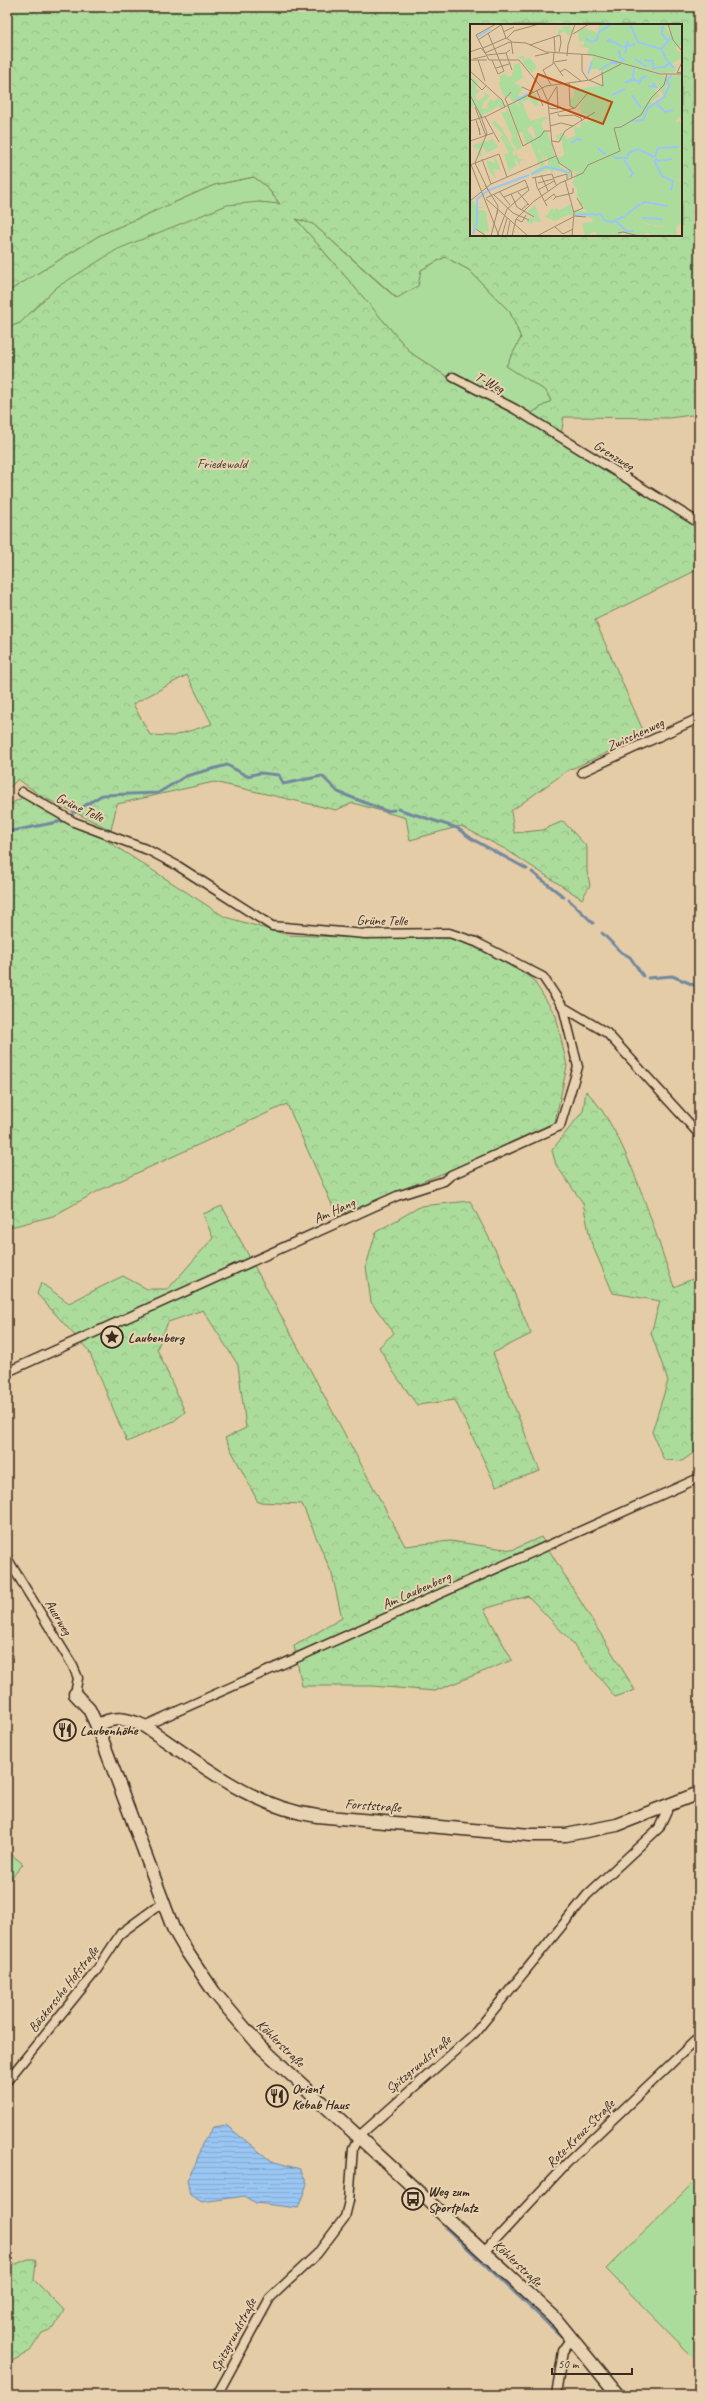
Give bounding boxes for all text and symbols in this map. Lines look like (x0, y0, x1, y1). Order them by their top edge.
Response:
inset map (470, 24, 682, 236)
street label: T-Weg (472, 368, 508, 398)
street label: Grenzweg (591, 437, 638, 475)
park label: Friedewald (197, 455, 249, 472)
street label: Zwischenweg (604, 713, 667, 755)
street label: Grüne Telle (53, 789, 108, 826)
street label: Grüne Telle (357, 912, 409, 929)
street label: Am Hang (311, 1193, 358, 1227)
place icon: Laubenberg (99, 1324, 125, 1350)
place label: Laubenberg (128, 1329, 186, 1346)
street label: Am Laubenberg (379, 1567, 454, 1613)
street label: Auerweg (41, 1596, 76, 1639)
restaurant icon: Laubenhöhe (52, 1717, 78, 1743)
place label: Laubenhöhe (80, 1722, 139, 1739)
street label: Forststraße (344, 1795, 403, 1816)
street label: Bäckersche Hofstraße (25, 1942, 103, 2036)
street label: Köhlerstraße (253, 2016, 309, 2072)
street label: Spitzgrundstraße (382, 2030, 456, 2097)
place label: Orient Kebab Haus (292, 2080, 351, 2113)
restaurant icon: Orient Kebab Haus (264, 2083, 290, 2109)
street label: Rote-Kreuz-Straße (543, 2095, 619, 2171)
place label: Weg zum Sportplatz (428, 2183, 479, 2216)
bus stop icon: Weg zum Sportplatz (400, 2186, 426, 2212)
street label: Köhlerstraße (490, 2236, 547, 2291)
street label: Spitzgrundstraße (207, 2294, 261, 2375)
scale bar (552, 2350, 632, 2376)
text: 50 m (558, 2356, 580, 2372)

